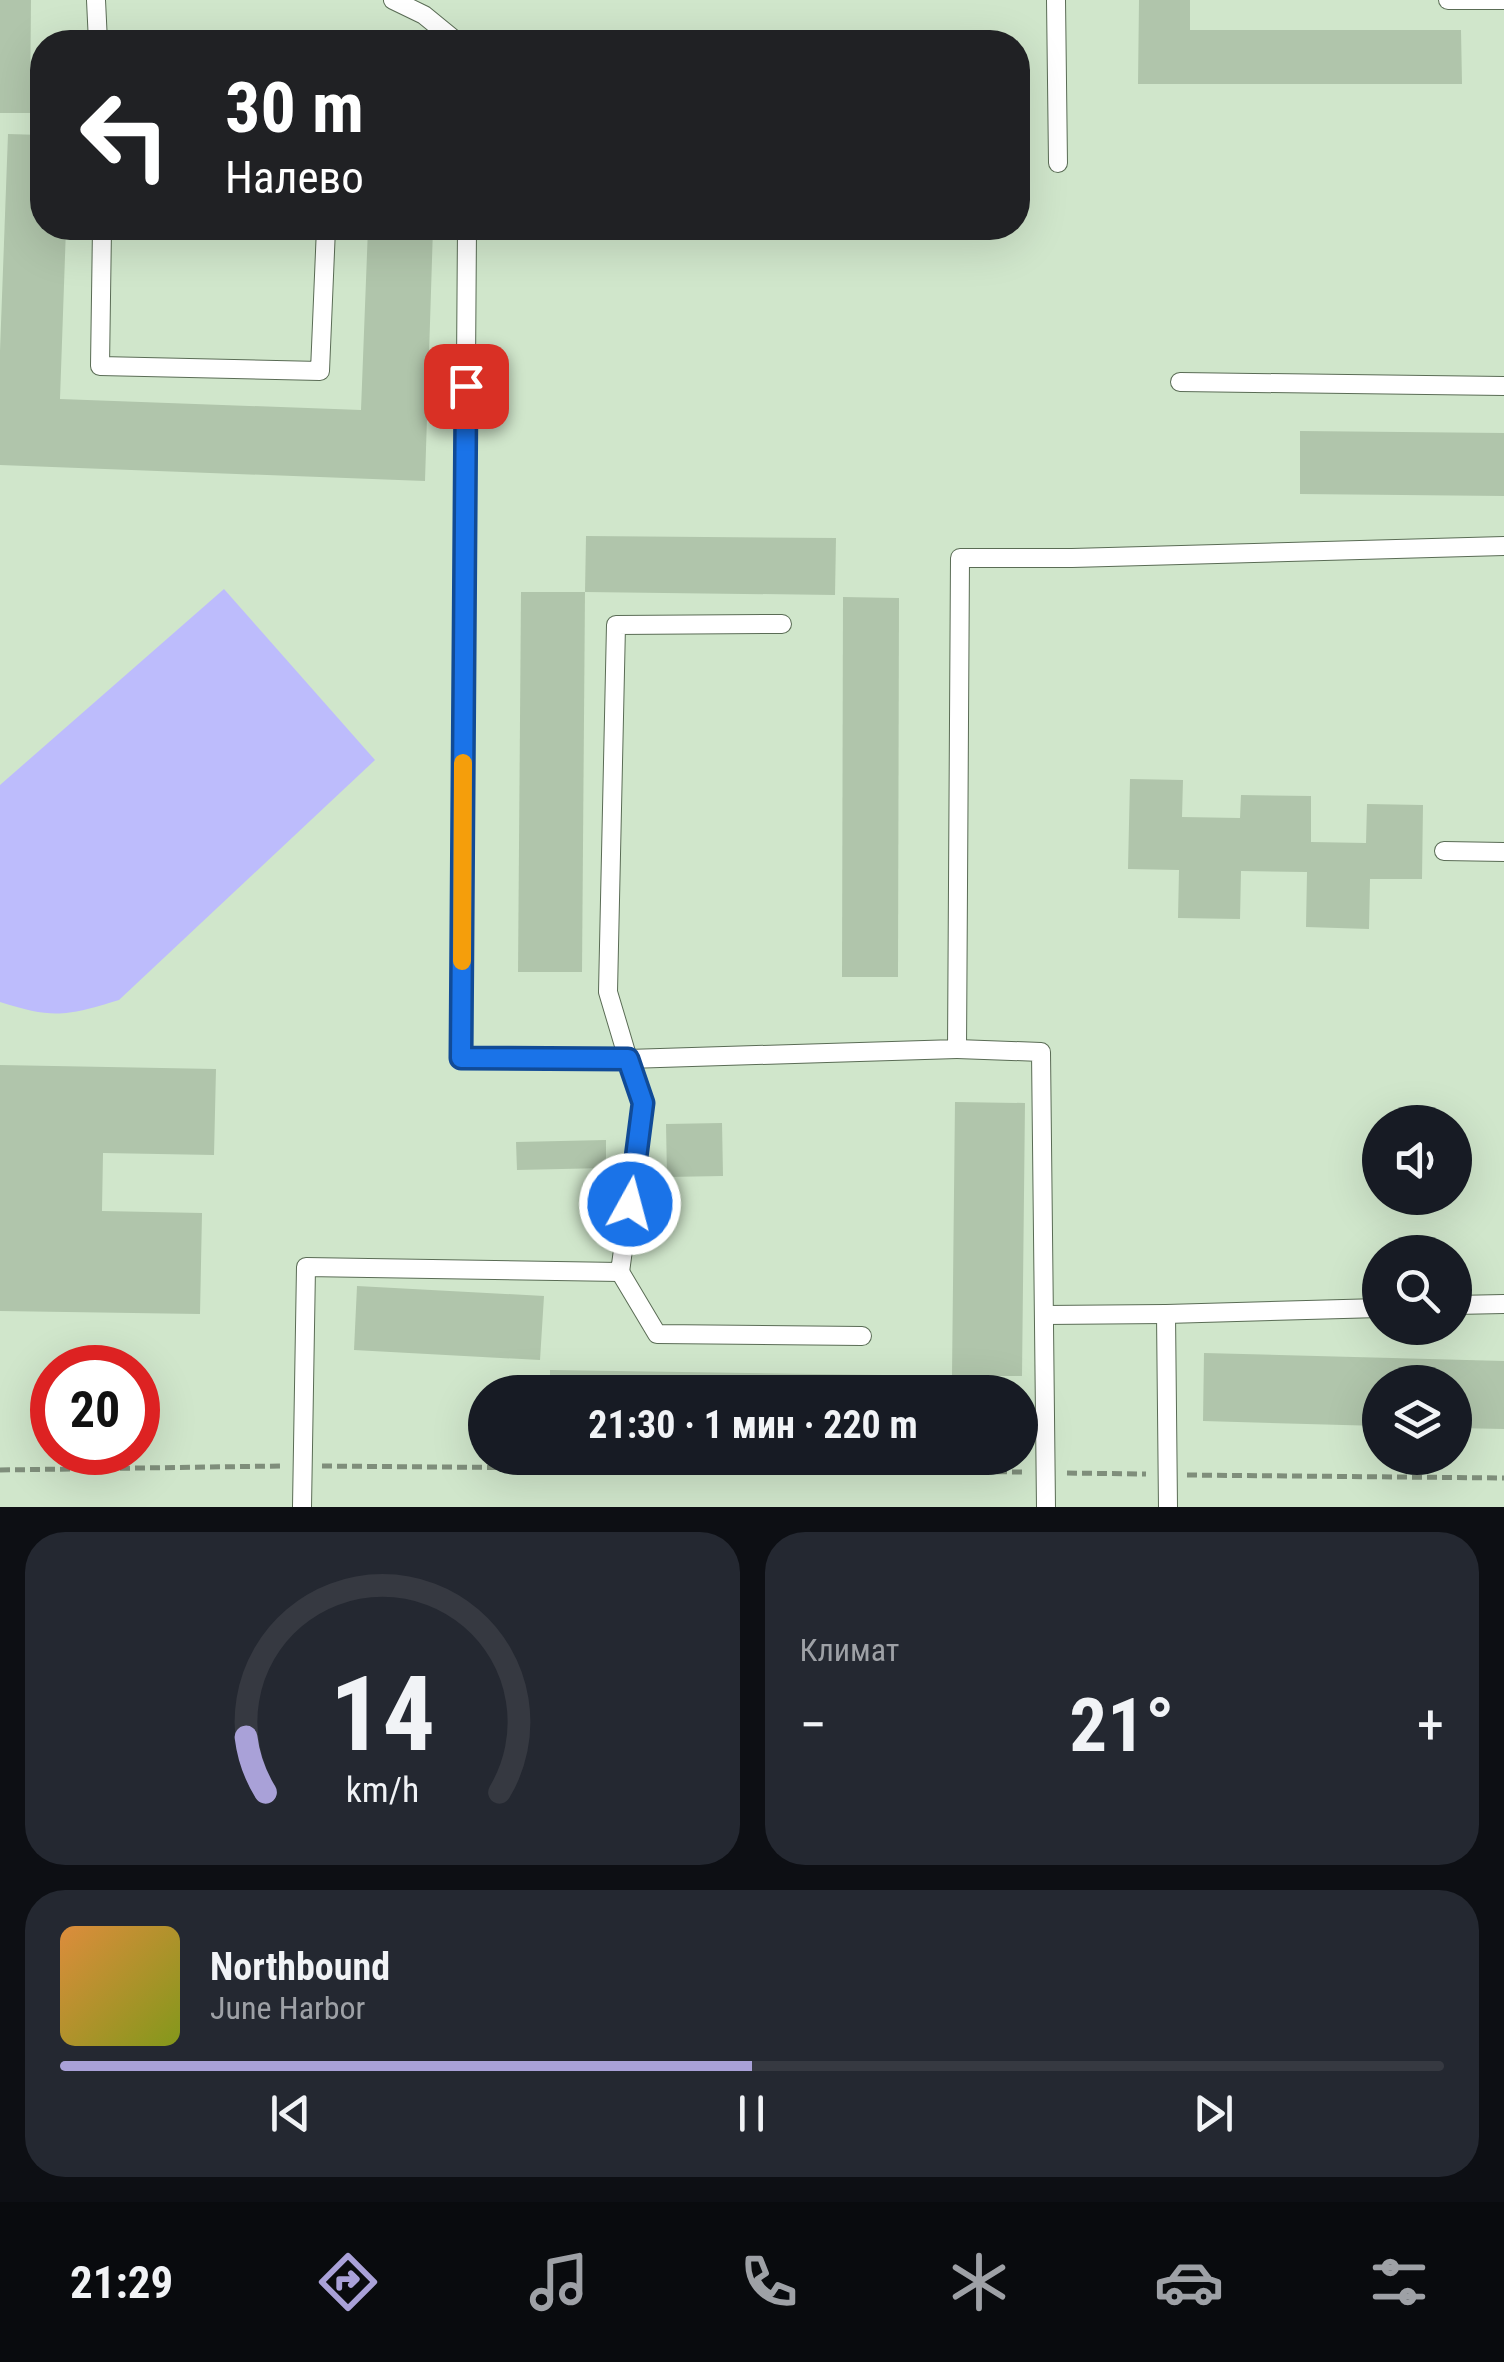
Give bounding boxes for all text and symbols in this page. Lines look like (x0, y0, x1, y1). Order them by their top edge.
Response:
text: 30 m (225, 67, 364, 149)
icon: left (60, 70, 190, 200)
text: Налево (225, 151, 364, 204)
pin (424, 344, 509, 429)
icon: arrive (439, 359, 494, 414)
map controls (1362, 1105, 1472, 1475)
button: sound (1362, 1105, 1472, 1215)
position arrow (578, 1152, 682, 1256)
button: search (1362, 1235, 1472, 1345)
speed limit sign: 20 (30, 1345, 160, 1475)
button: layers (1362, 1365, 1472, 1475)
text: 21:30 · 1 мин · 220 m (588, 1403, 918, 1447)
text: Климат (800, 1631, 899, 1669)
text: 14 (330, 1654, 435, 1775)
text: 21° (1069, 1681, 1174, 1769)
text: − (800, 1693, 827, 1757)
text: + (1417, 1693, 1444, 1757)
text: km/h (345, 1769, 419, 1811)
text: Northbound (210, 1945, 390, 1989)
text: June Harbor (210, 1989, 365, 2027)
icon: previous (263, 2086, 318, 2141)
icon: pause (724, 2086, 779, 2141)
icon: next (1186, 2086, 1241, 2141)
icon: directions (313, 2247, 383, 2317)
icon: music (524, 2247, 594, 2317)
icon: phone (734, 2247, 804, 2317)
icon: climate (944, 2247, 1014, 2317)
icon: car (1154, 2247, 1224, 2317)
icon: filters (1364, 2247, 1434, 2317)
text: 21:29 (70, 2256, 173, 2309)

